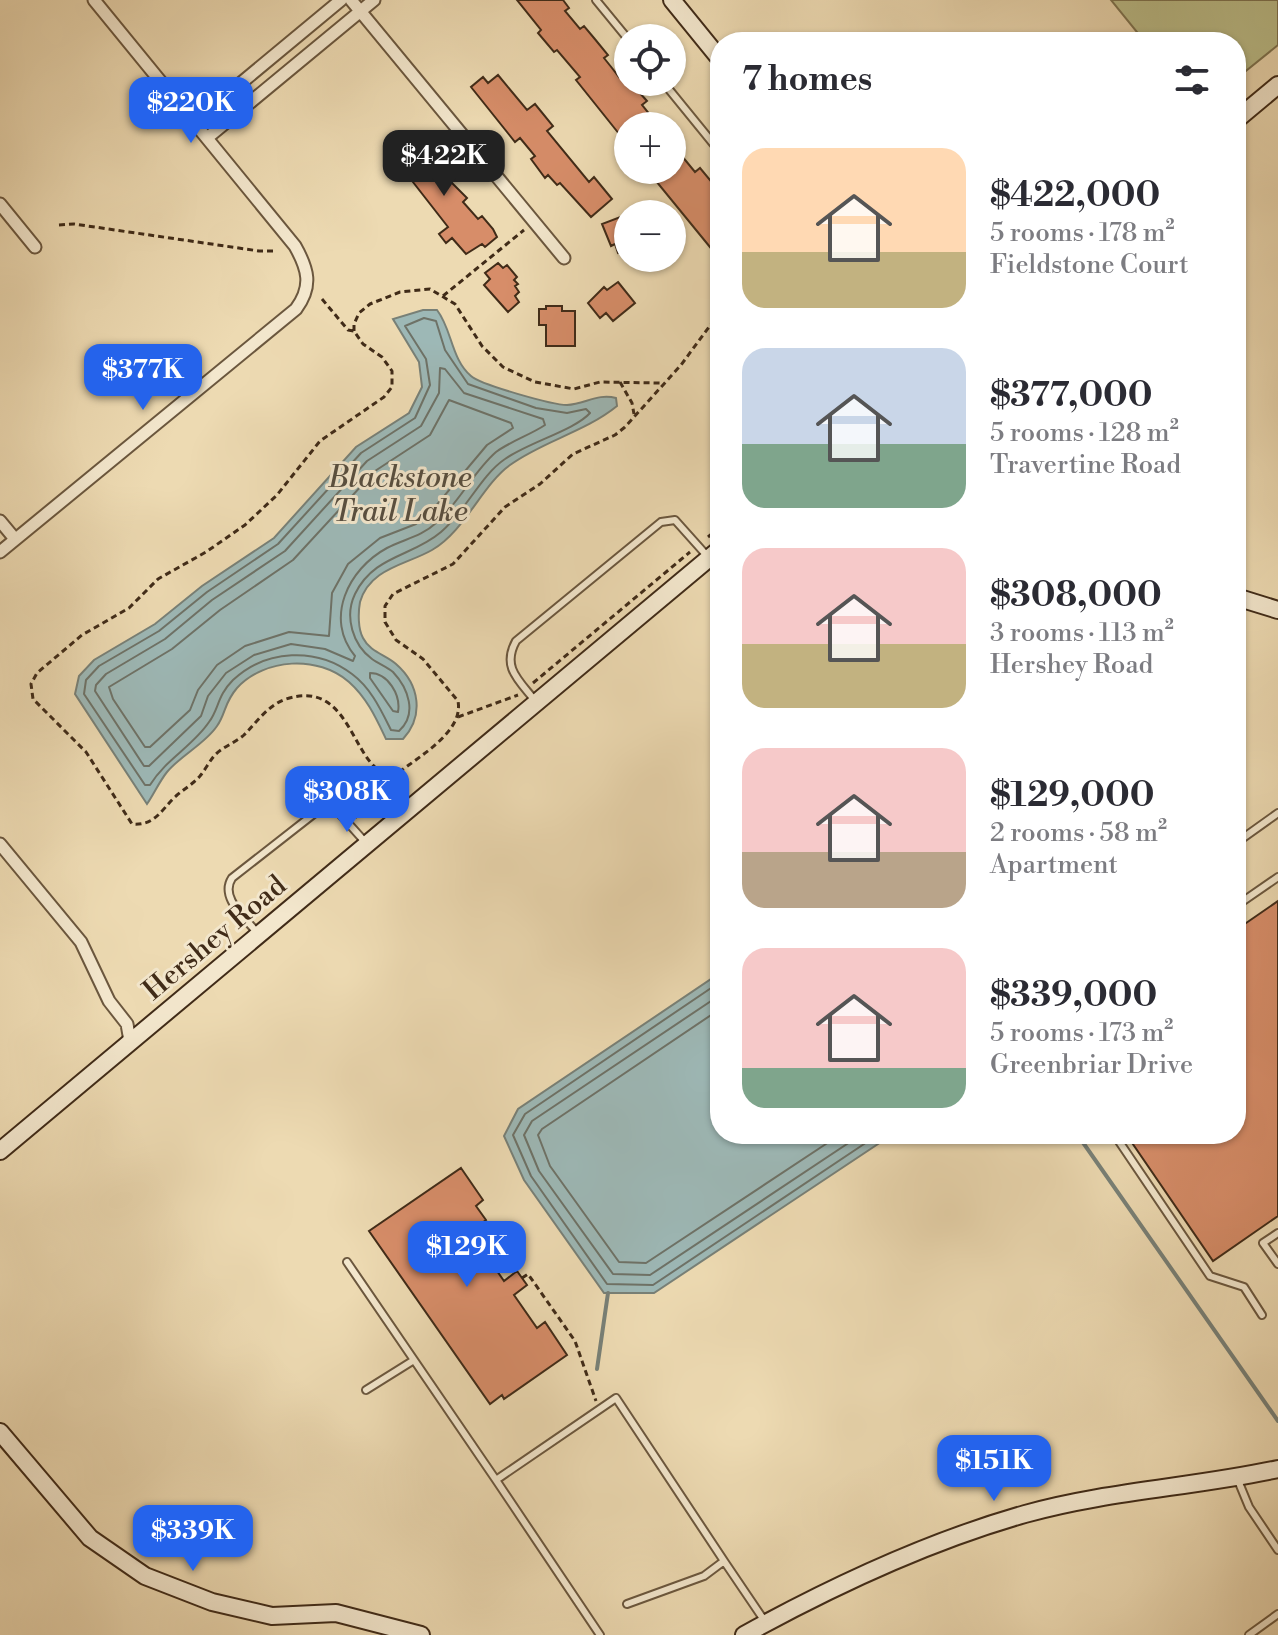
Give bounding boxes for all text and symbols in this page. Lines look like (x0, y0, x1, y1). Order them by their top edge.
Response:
map controls (614, 24, 686, 272)
button: locate (614, 24, 686, 96)
icon: filters (1170, 58, 1214, 102)
text: 7 homes (742, 59, 872, 101)
pin: $220K (135, 77, 247, 145)
text: $220K (147, 87, 235, 119)
button: + (614, 112, 686, 184)
pin: $422K (388, 130, 500, 198)
text: $422K (401, 140, 487, 172)
text: $422,000 (990, 175, 1160, 217)
icon: home (806, 180, 902, 276)
button: − (614, 200, 686, 272)
text: 5 rooms · 178 m² (990, 217, 1175, 249)
text: Fieldstone Court (990, 249, 1189, 281)
pin: $377K (87, 344, 199, 412)
text: $377K (102, 354, 184, 386)
text: $377,000 (990, 375, 1153, 417)
icon: home (806, 380, 902, 476)
text: 5 rooms · 128 m² (990, 417, 1179, 449)
text: Travertine Road (990, 449, 1181, 481)
water label: Blackstone Trail Lake (327, 459, 472, 531)
text: $308,000 (990, 575, 1162, 617)
icon: home (806, 580, 902, 676)
text: 3 rooms · 113 m² (990, 617, 1174, 649)
text: Hershey Road (990, 649, 1153, 681)
pin: $308K (291, 766, 403, 834)
text: $129,000 (990, 775, 1155, 817)
text: $308K (303, 776, 391, 808)
icon: home (806, 780, 902, 876)
text: 2 rooms · 58 m² (990, 817, 1167, 849)
text: Apartment (990, 849, 1118, 881)
street label: Hershey Road (136, 868, 294, 1008)
text: $339,000 (990, 975, 1157, 1017)
icon: home (806, 980, 902, 1076)
text: 5 rooms · 173 m² (990, 1017, 1173, 1049)
text: Greenbriar Drive (990, 1049, 1193, 1081)
pin: $129K (411, 1221, 523, 1289)
text: $129K (426, 1231, 508, 1263)
pin: $151K (938, 1435, 1050, 1503)
text: $151K (955, 1445, 1033, 1477)
pin: $339K (137, 1505, 249, 1573)
text: $339K (151, 1515, 235, 1547)

